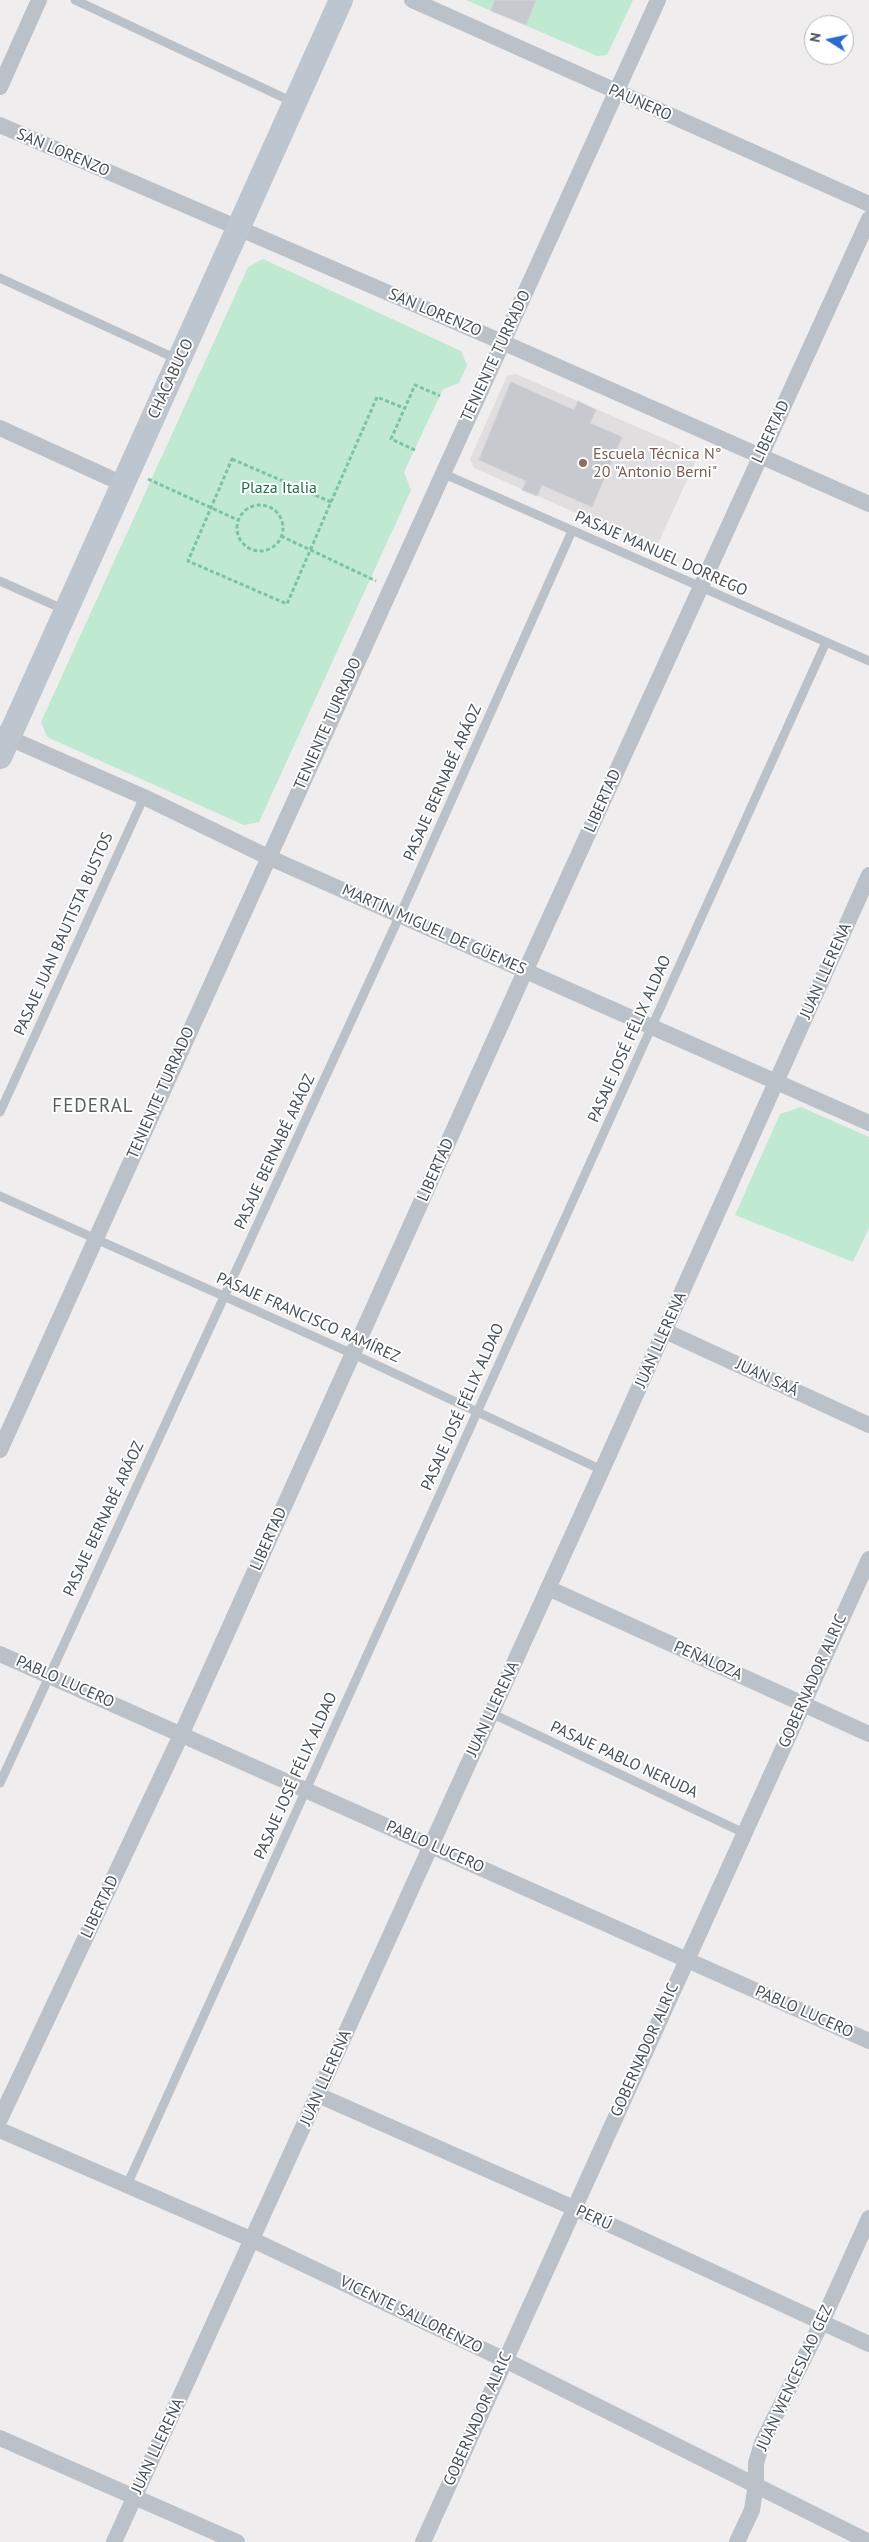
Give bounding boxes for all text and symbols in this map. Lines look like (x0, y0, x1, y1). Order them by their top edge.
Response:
north arrow (804, 15, 854, 65)
text: N (806, 31, 825, 44)
street label: PAUNERO (606, 81, 674, 125)
street label: SAN LORENZO (14, 125, 112, 181)
street label: SAN LORENZO (386, 285, 484, 341)
street label: TENIENTE TURRADO (457, 287, 535, 425)
street label: CHACABUCO (144, 336, 198, 422)
street label: LIBERTAD (748, 398, 794, 466)
place label: Escuela Técnica N° 20 "Antonio Berni" (593, 444, 722, 482)
marker: Escuela Técnica N° 20 "Antonio Berni" (577, 457, 589, 469)
park label: Plaza Italia (241, 478, 317, 498)
street label: PASAJE MANUEL DORREGO (572, 507, 750, 601)
street label: TENIENTE TURRADO (290, 655, 366, 793)
street label: PASAJE BERNABÉ ARÁOZ (400, 702, 486, 864)
street label: LIBERTAD (581, 766, 625, 836)
street label: PASAJE JUAN BAUTISTA BUSTOS (10, 829, 118, 1039)
street label: MARTÍN MIGUEL DE GÜEMES (339, 881, 529, 979)
street label: JUAN LLERENA (796, 920, 856, 1022)
street label: PASAJE JOSÉ FÉLIX ALDAO (584, 952, 676, 1126)
street label: TENIENTE TURRADO (123, 1024, 199, 1162)
street label: PASAJE BERNABÉ ARÁOZ (231, 1071, 319, 1233)
district label: FEDERAL (51, 1096, 135, 1118)
street label: LIBERTAD (414, 1135, 458, 1205)
street label: PASAJE FRANCISCO RAMÍREZ (213, 1269, 403, 1367)
street label: JUAN LLERENA (631, 1289, 691, 1391)
street label: PASAJE JOSÉ FÉLIX ALDAO (417, 1320, 509, 1494)
street label: JUAN SAÁ (733, 1355, 801, 1401)
street label: PASAJE BERNABÉ ARÁOZ (60, 1438, 148, 1600)
street label: LIBERTAD (247, 1504, 291, 1574)
street label: GOBERNADOR ALRIC (775, 1611, 851, 1751)
street label: PEÑALOZA (671, 1637, 745, 1685)
street label: PABLO LUCERO (13, 1652, 117, 1712)
street label: JUAN LLERENA (463, 1658, 523, 1760)
street label: PASAJE JOSÉ FÉLIX ALDAO (250, 1689, 342, 1863)
street label: PASAJE PABLO NERUDA (547, 1717, 701, 1803)
street label: PABLO LUCERO (383, 1817, 487, 1877)
street label: LIBERTAD (77, 1873, 123, 1941)
street label: GOBERNADOR ALRIC (607, 1980, 683, 2120)
street label: PABLO LUCERO (752, 1982, 856, 2042)
street label: JUAN LLERENA (296, 2027, 356, 2129)
street label: PERÚ (573, 2201, 615, 2235)
street label: VICENTE SALLORENZO (337, 2272, 485, 2358)
street label: JUAN WENCESLAO GEZ (753, 2302, 837, 2454)
street label: GOBERNADOR ALRIC (440, 2349, 516, 2489)
street label: JUAN LLERENA (128, 2395, 188, 2497)

